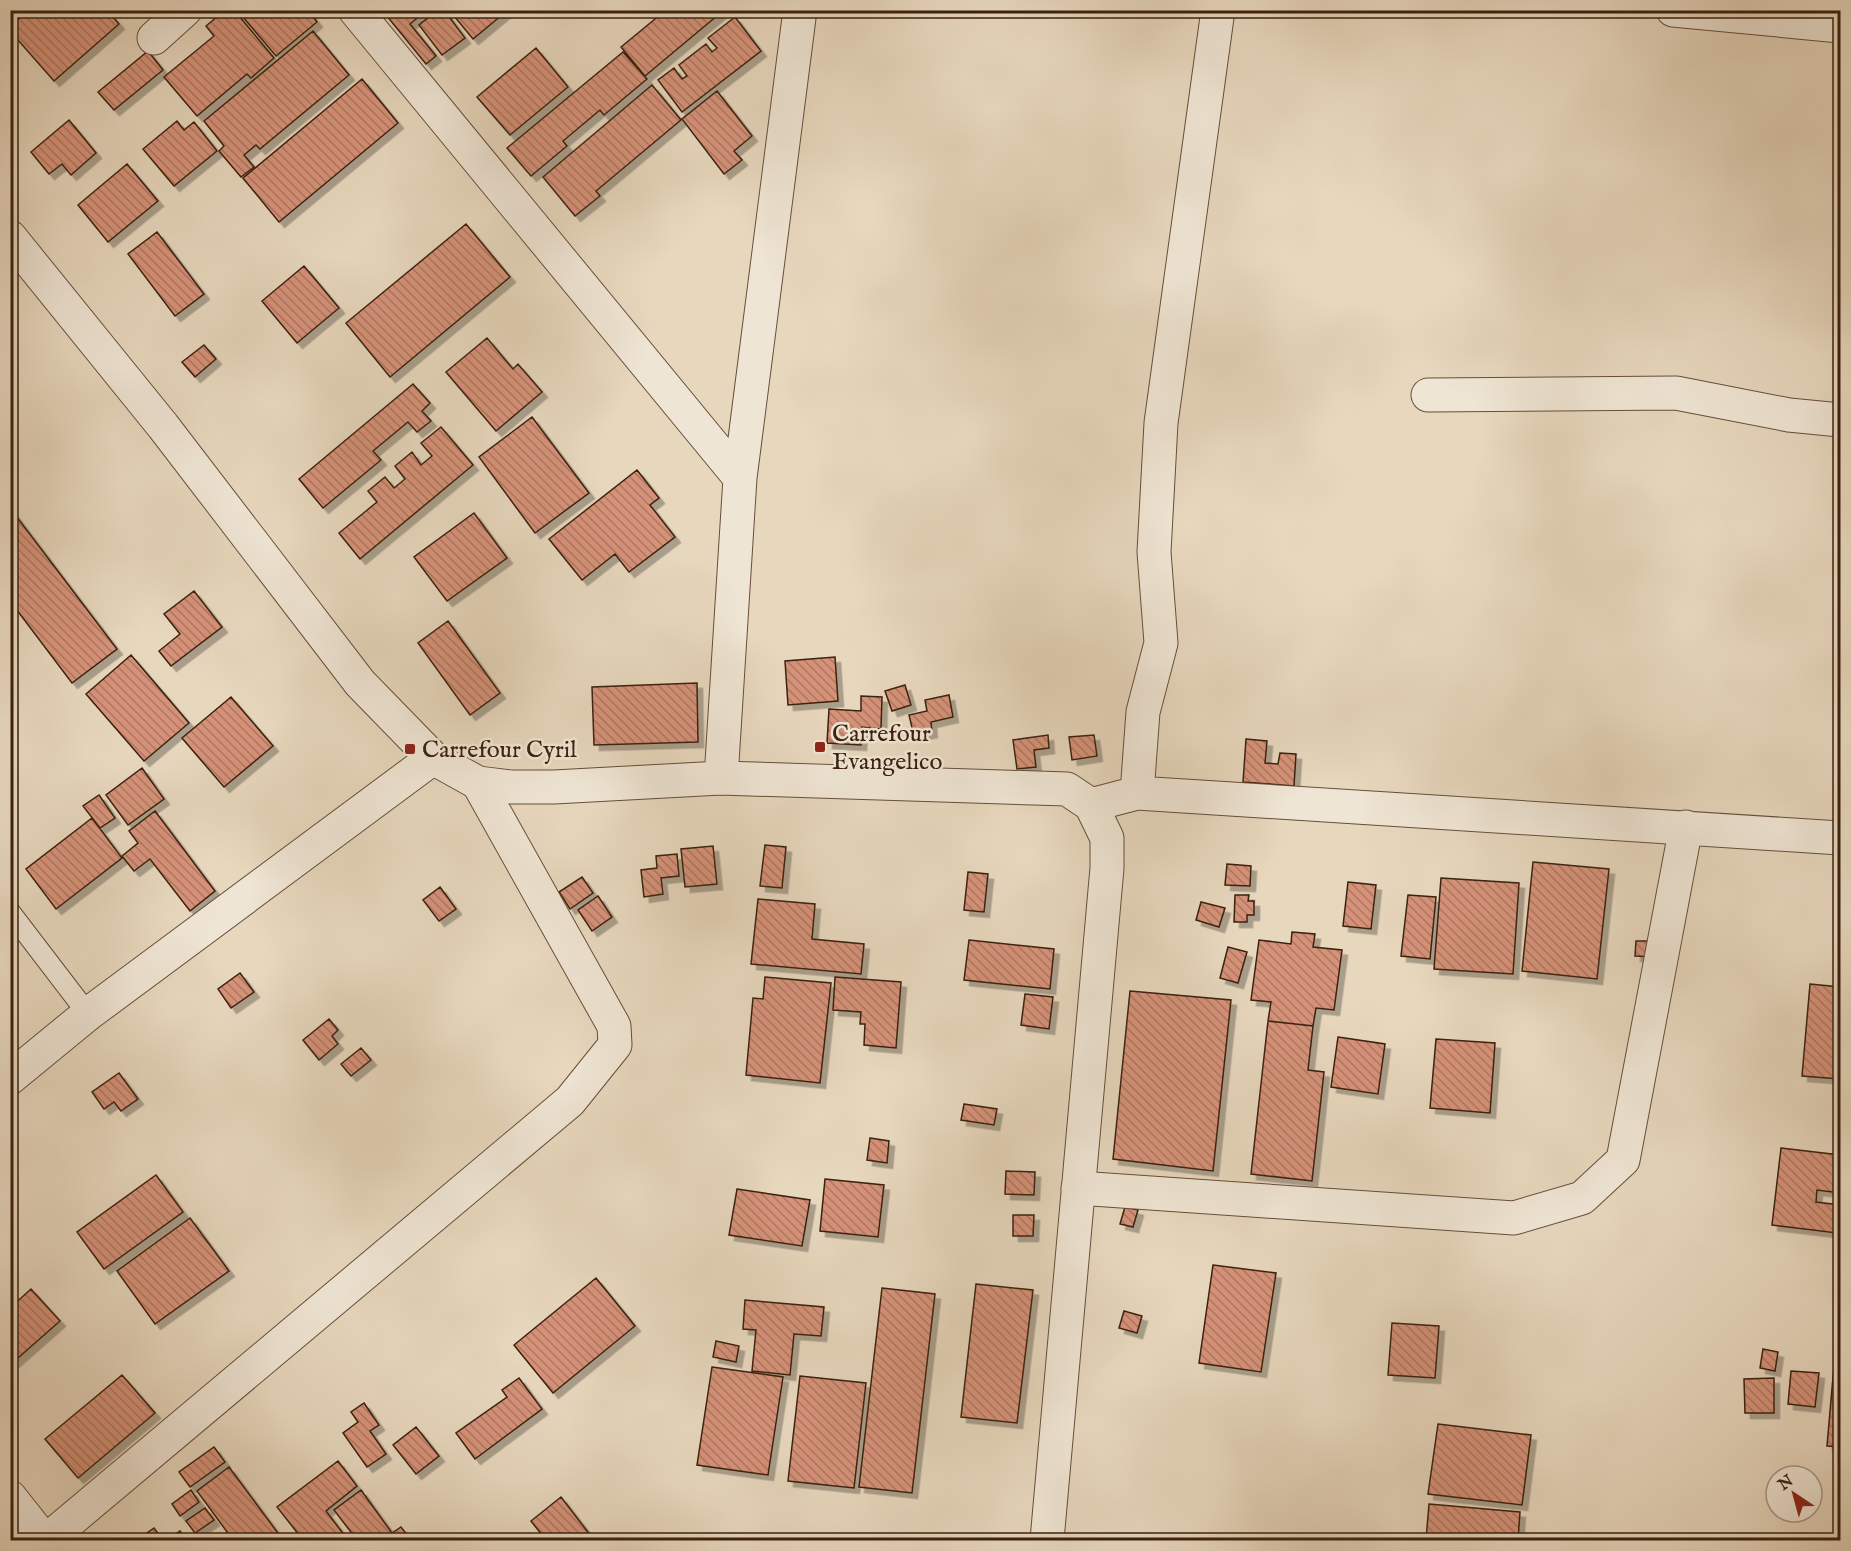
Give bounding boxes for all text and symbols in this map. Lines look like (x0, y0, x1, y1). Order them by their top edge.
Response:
place label: Carrefour Evangelico (832, 719, 942, 778)
place label: Carrefour Cyril (422, 735, 577, 766)
marker: Carrefour Evangelico (813, 740, 827, 754)
marker: Carrefour Cyril (403, 742, 417, 756)
north arrow (1764, 1464, 1824, 1524)
text: N (1774, 1471, 1798, 1496)

